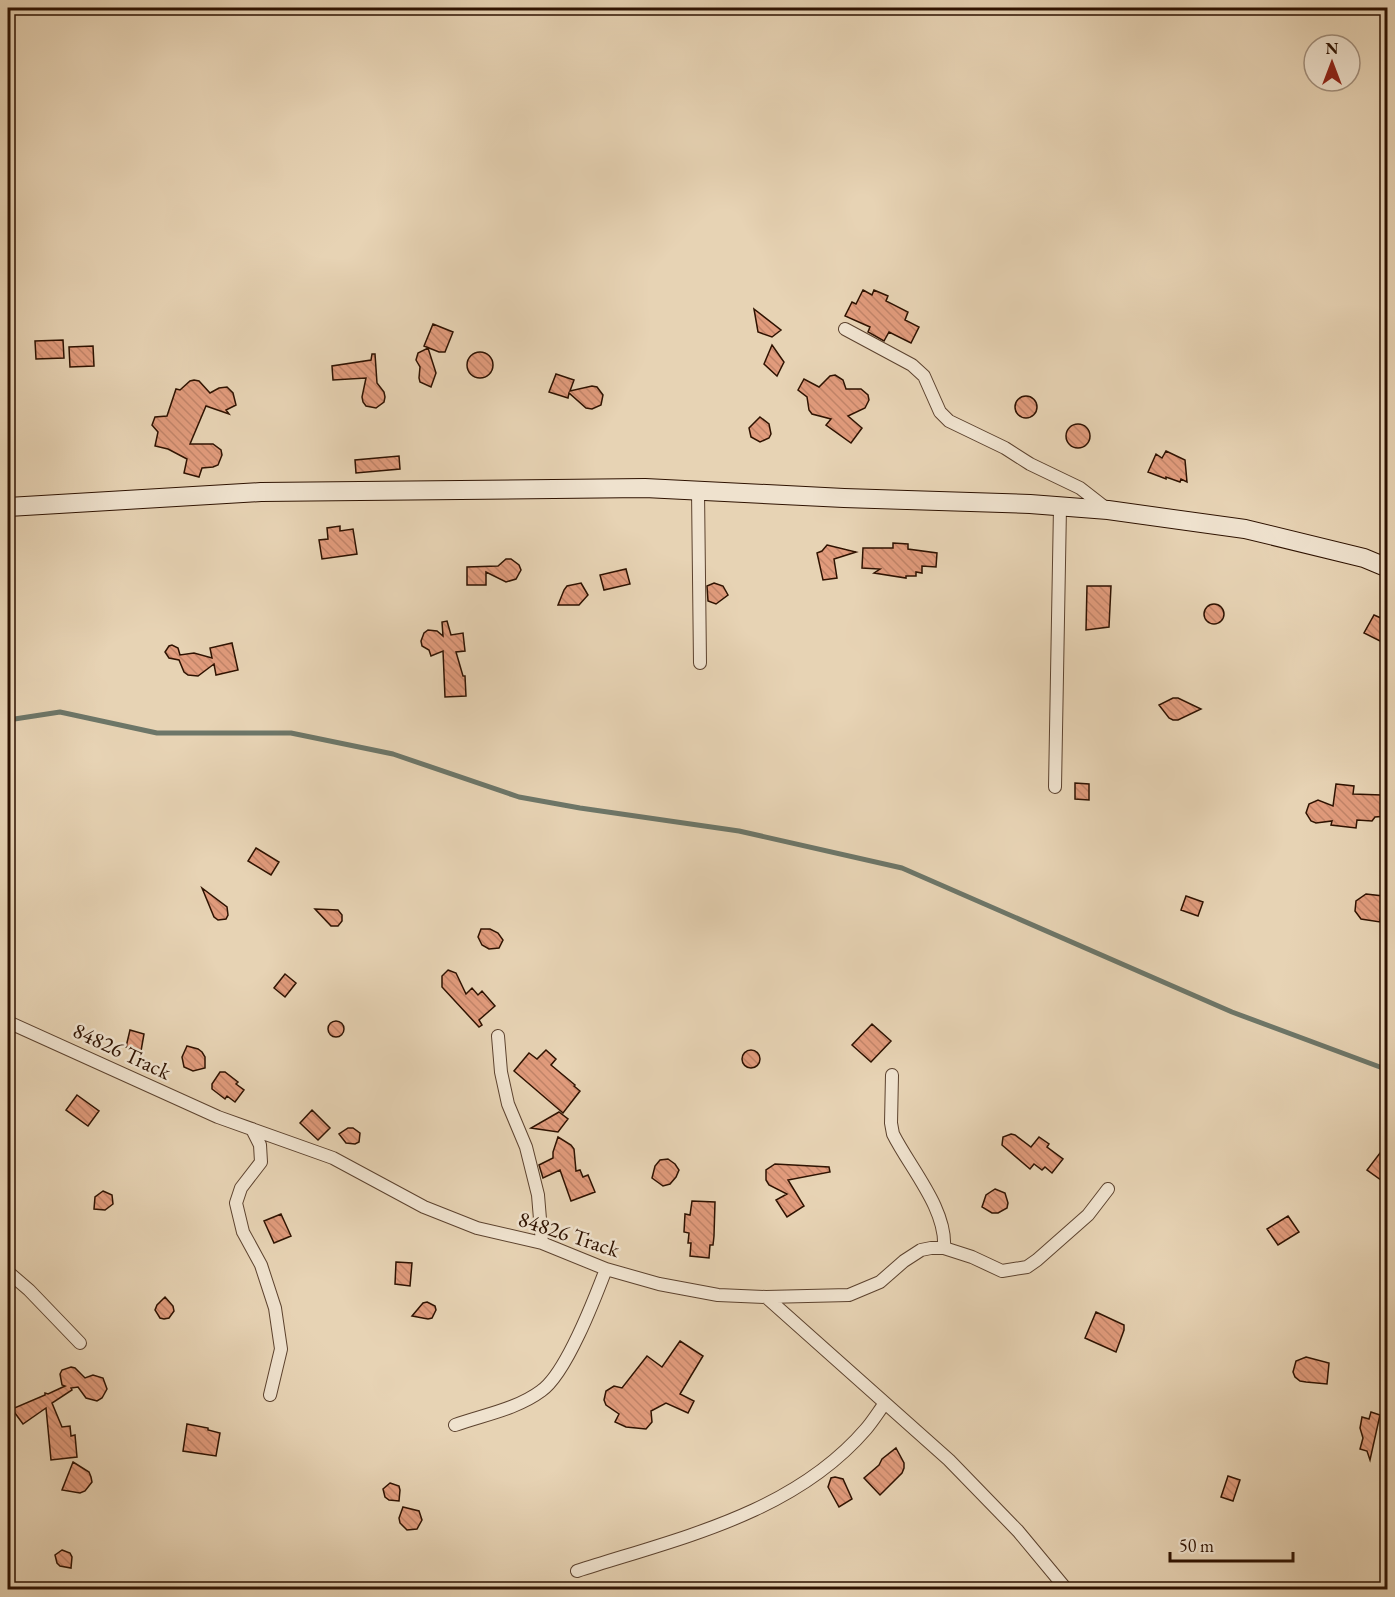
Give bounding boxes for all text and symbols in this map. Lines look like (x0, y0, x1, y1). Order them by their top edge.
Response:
north arrow (1302, 33, 1362, 93)
text: N (1326, 38, 1339, 59)
street label: 84826 Track (68, 1016, 176, 1087)
street label: 84826 Track (515, 1204, 624, 1264)
scale bar (1170, 1525, 1293, 1563)
text: 50 m (1179, 1534, 1214, 1557)

